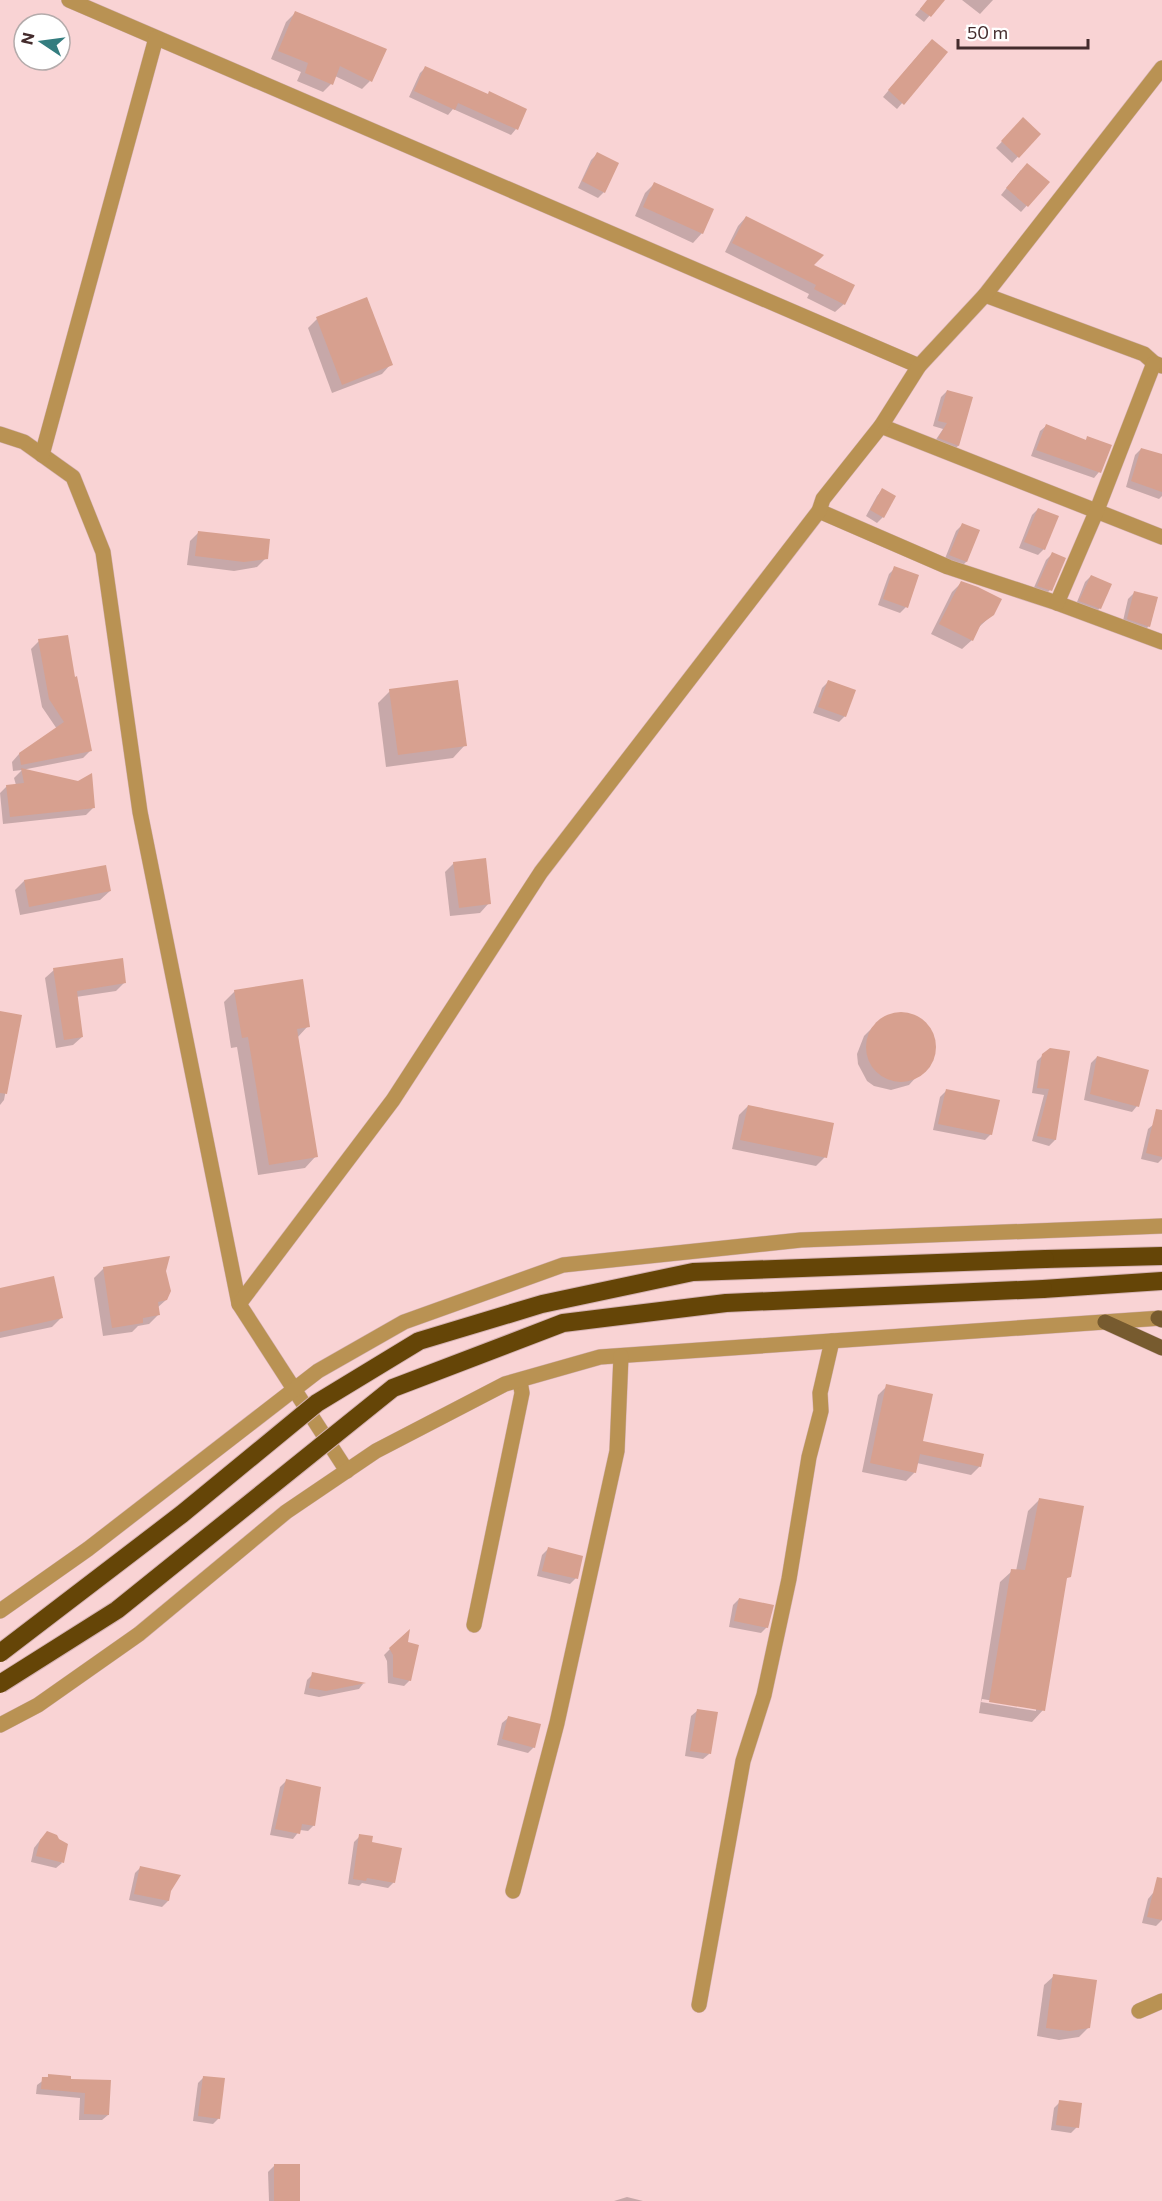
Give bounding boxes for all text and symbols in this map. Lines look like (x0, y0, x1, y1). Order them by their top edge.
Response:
north arrow (12, 12, 72, 72)
scale bar (958, 12, 1088, 50)
text: 50 m (967, 21, 1008, 43)
text: N (16, 31, 38, 46)

